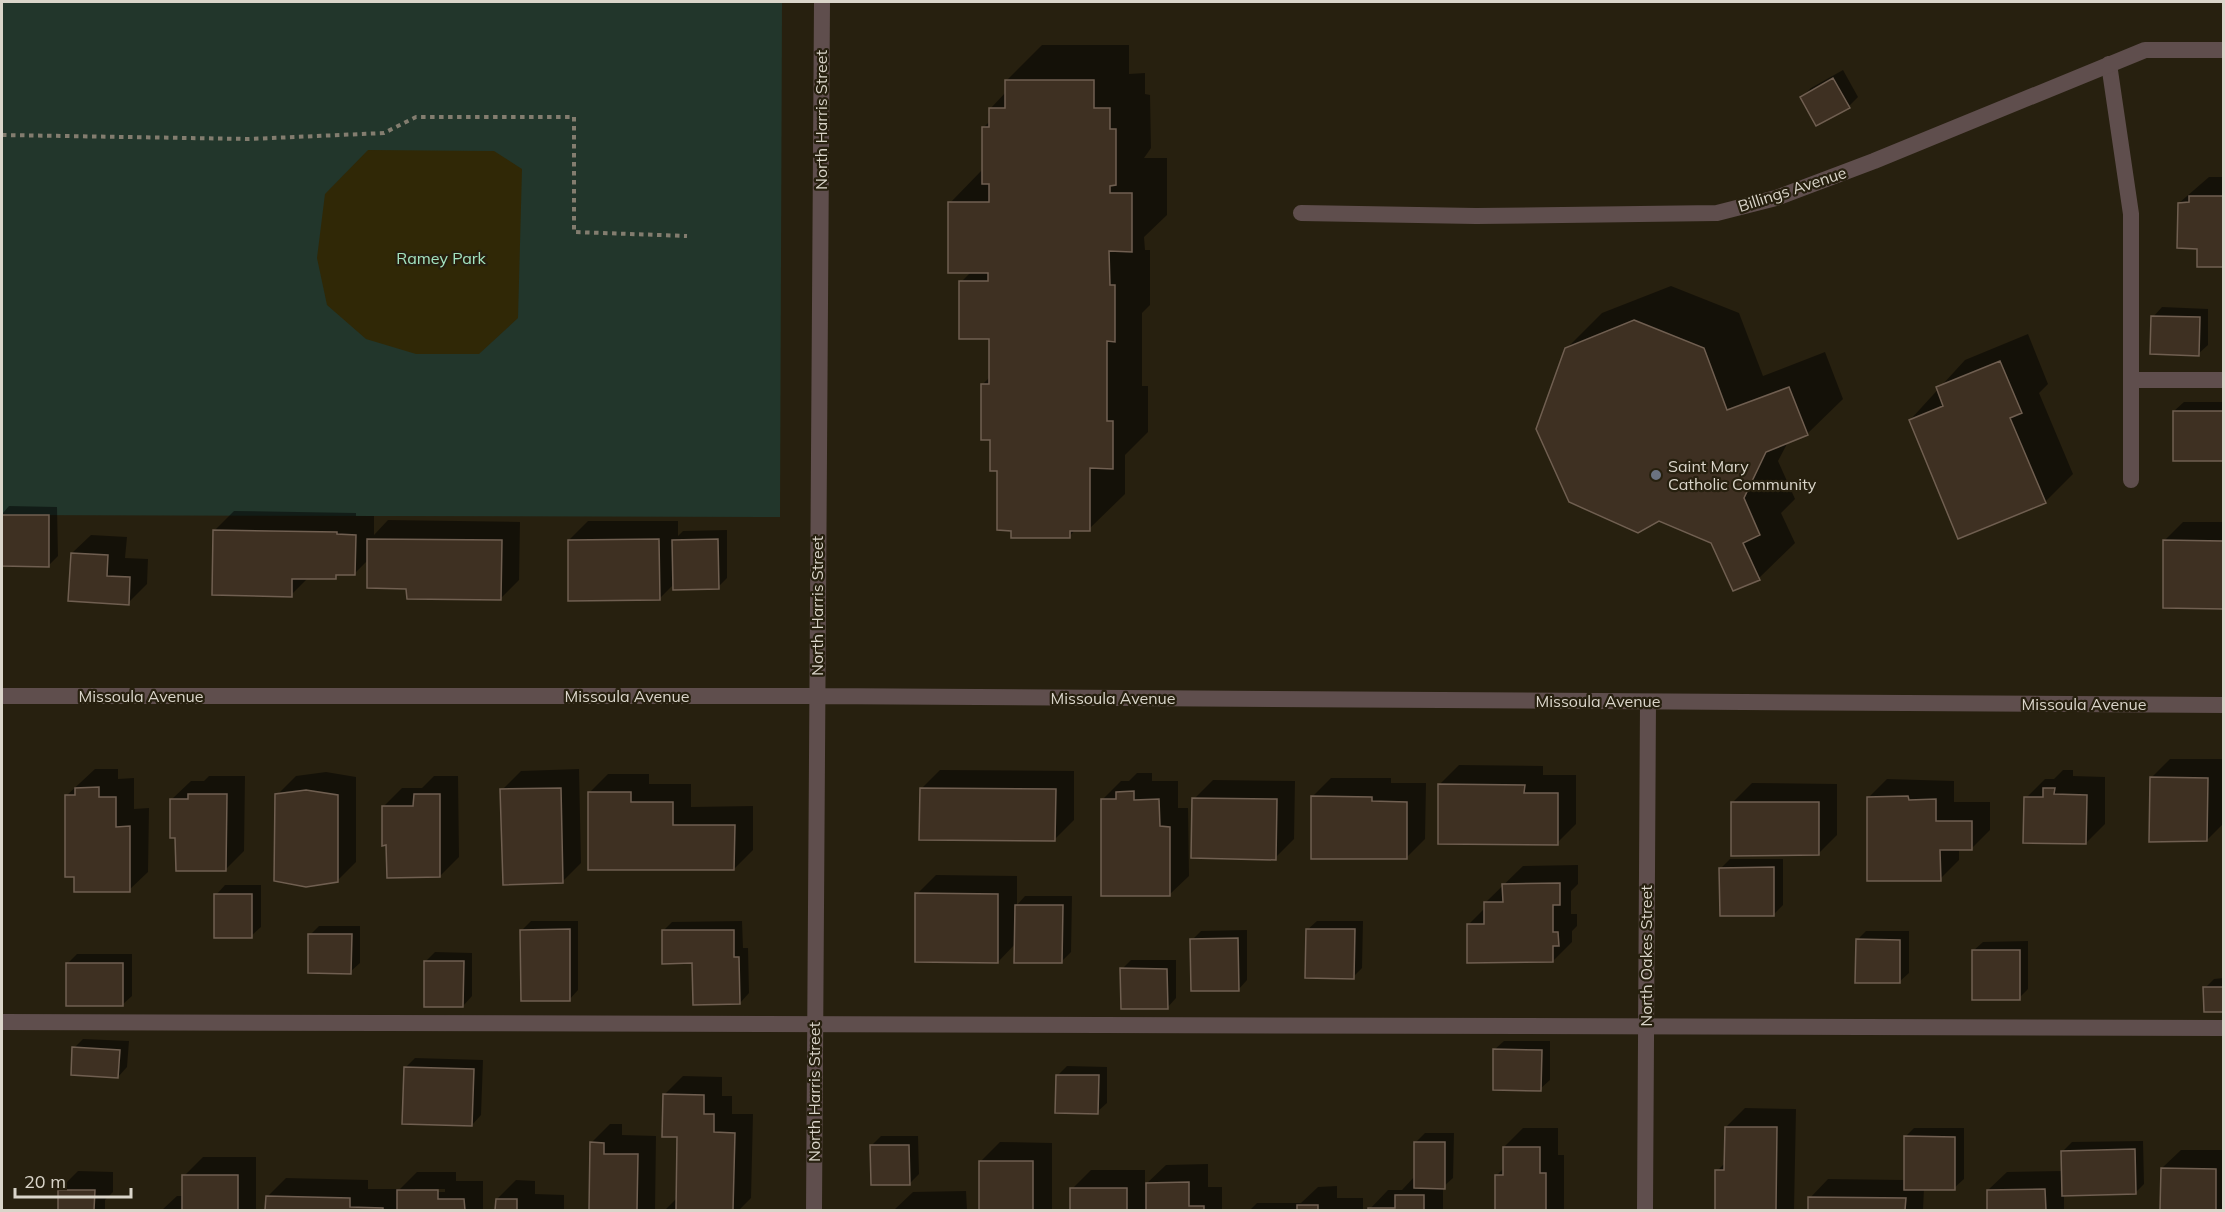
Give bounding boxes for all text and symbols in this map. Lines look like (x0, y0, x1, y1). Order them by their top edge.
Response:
street label: North Harris Street (811, 50, 831, 190)
street label: Billings Avenue (1735, 162, 1849, 216)
park label: Ramey Park (396, 248, 487, 268)
place label: Saint Mary Catholic Community (1668, 456, 1817, 494)
marker: Saint Mary Catholic Community (1649, 468, 1663, 482)
street label: North Harris Street (807, 536, 827, 676)
street label: Missoula Avenue (78, 686, 204, 706)
street label: Missoula Avenue (564, 686, 690, 706)
street label: Missoula Avenue (1050, 688, 1176, 708)
street label: Missoula Avenue (1535, 691, 1661, 711)
street label: Missoula Avenue (2021, 694, 2147, 714)
street label: North Oakes Street (1636, 885, 1656, 1027)
street label: North Harris Street (804, 1022, 824, 1162)
scale bar (15, 1161, 130, 1199)
text: 20 m (24, 1170, 66, 1193)

